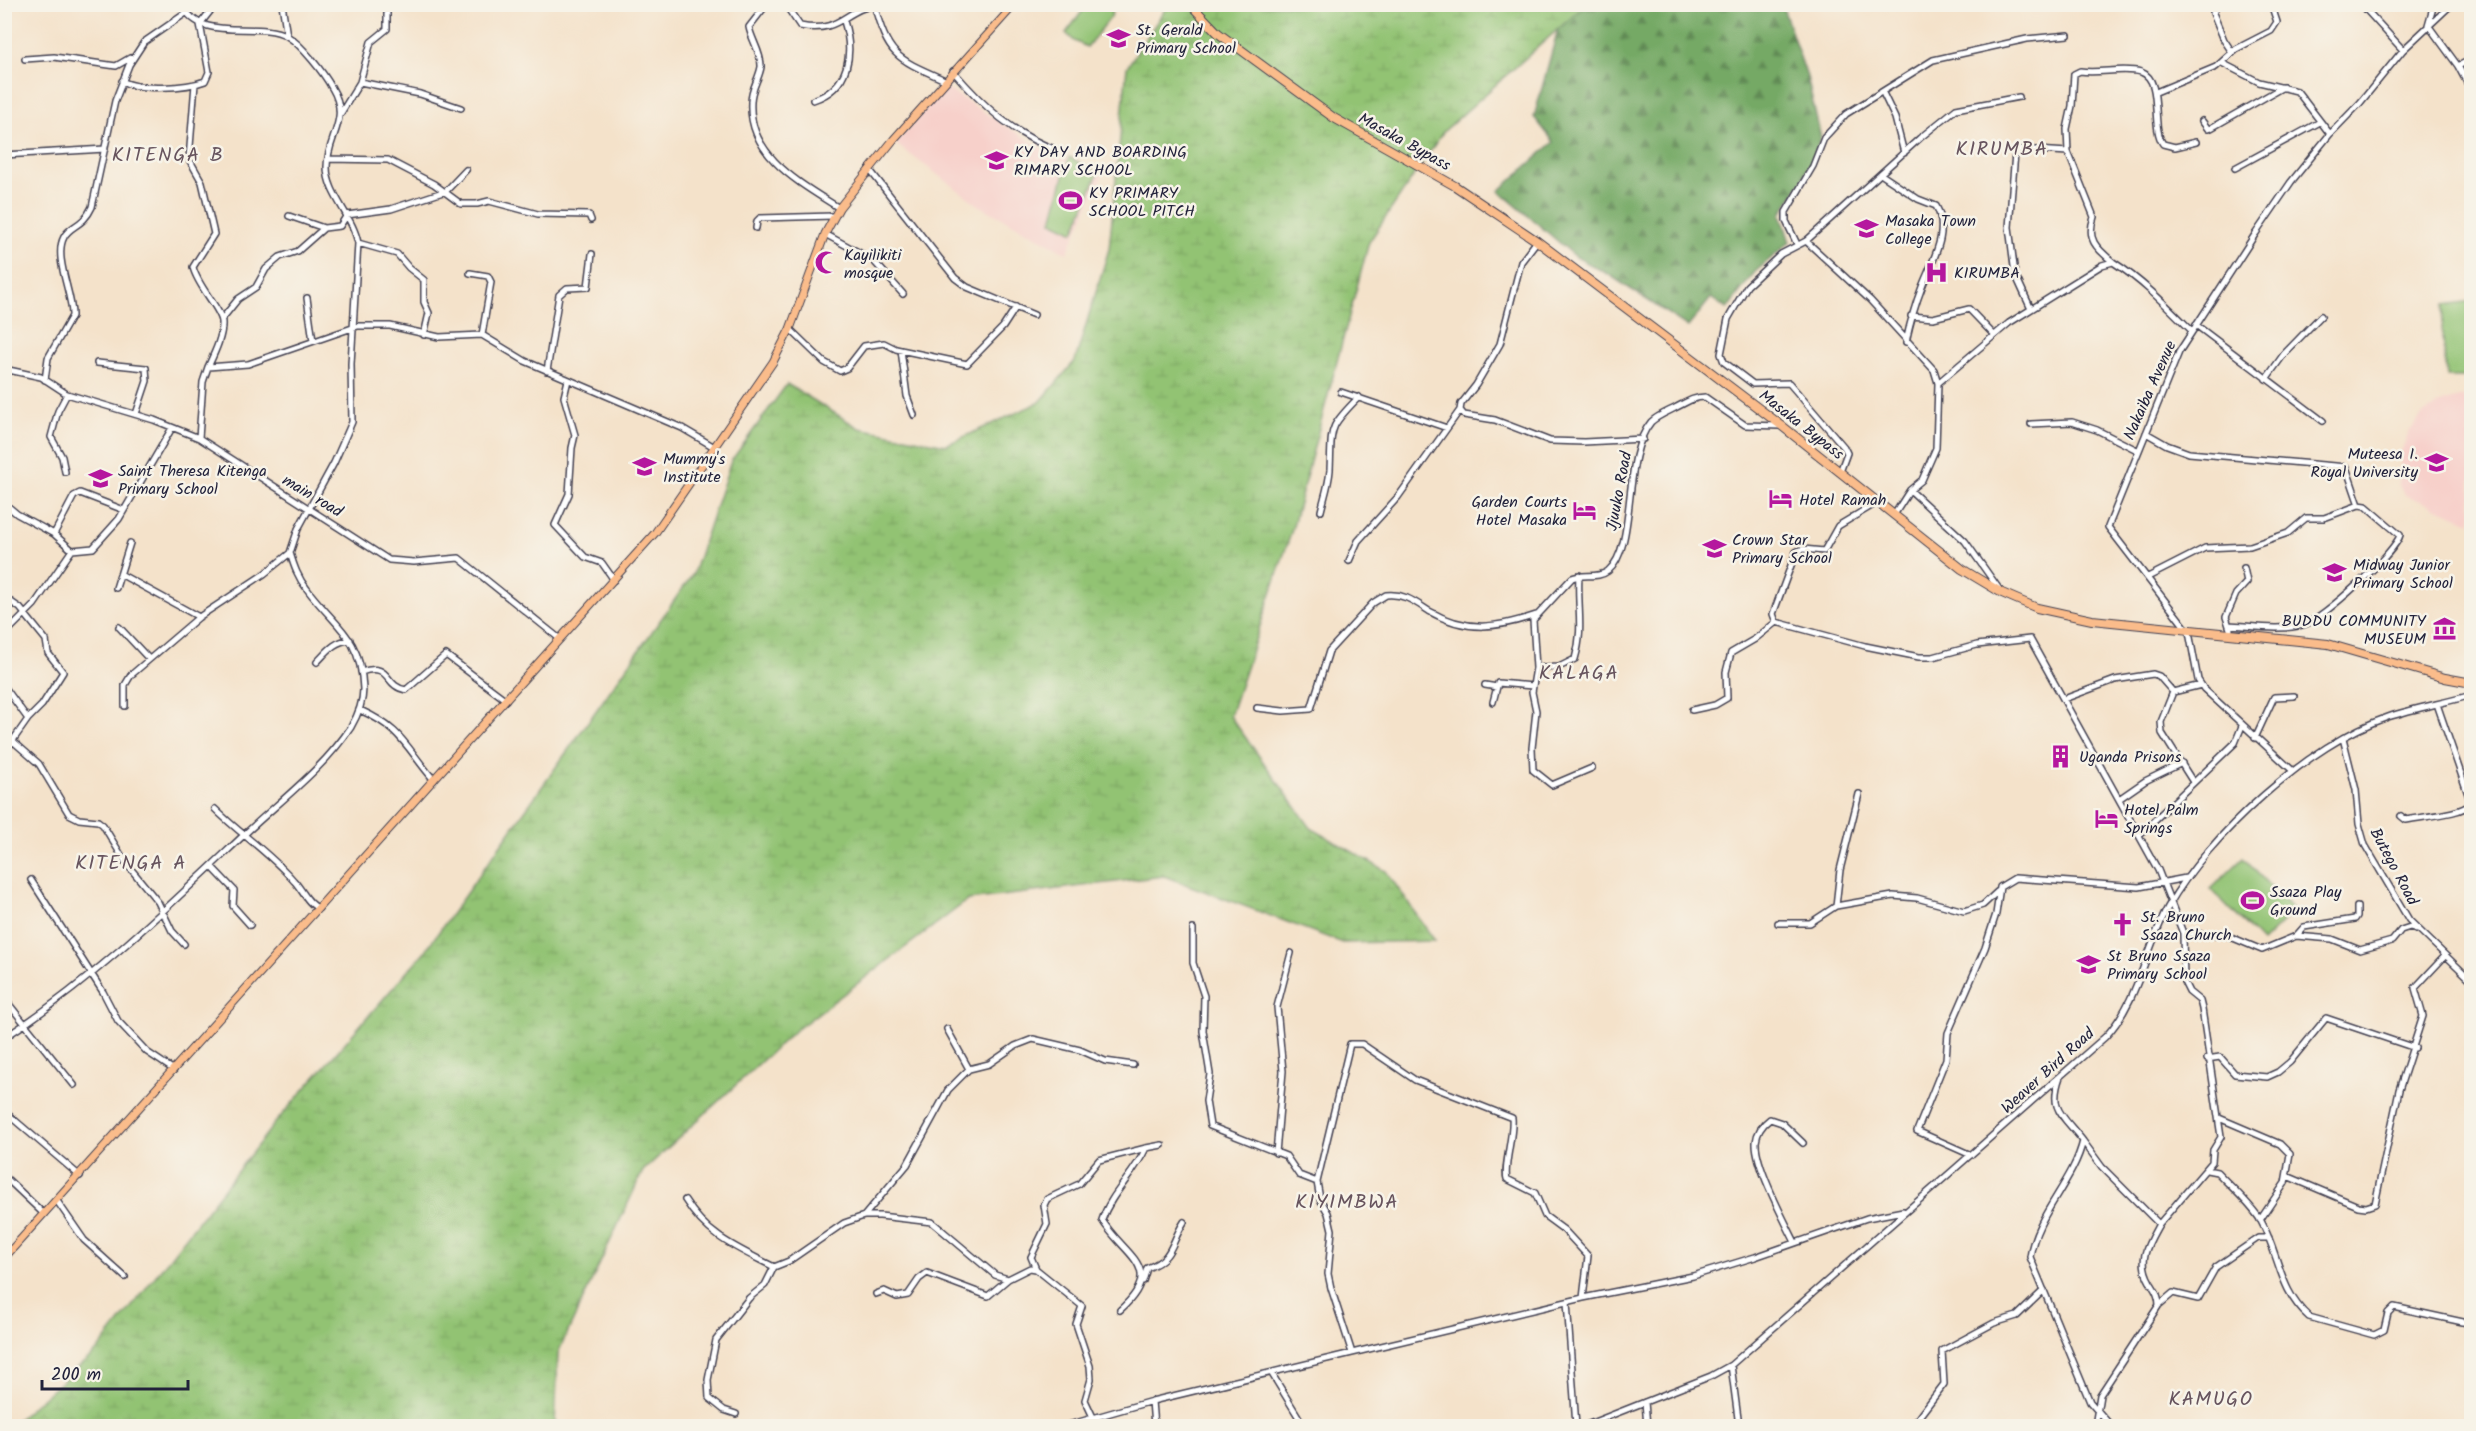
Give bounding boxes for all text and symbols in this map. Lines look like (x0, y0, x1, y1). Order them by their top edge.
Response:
place label: St. Gerald Primary School (1136, 18, 1236, 61)
school or university icon: St. Gerald Primary School (1105, 25, 1131, 51)
street label: Masaka Bypass (1353, 107, 1455, 178)
district label: KIRUMBA (1956, 134, 2048, 166)
district label: KITENGA B (112, 140, 224, 172)
place label: KY DAY AND BOARDING RIMARY SCHOOL (1014, 140, 1187, 183)
school or university icon: KY DAY AND BOARDING RIMARY SCHOOL (983, 147, 1009, 173)
place label: KY PRIMARY SCHOOL PITCH (1089, 181, 1195, 224)
sports icon: KY PRIMARY SCHOOL PITCH (1058, 188, 1084, 214)
place label: Masaka Town College (1885, 209, 1976, 252)
school or university icon: Masaka Town College (1854, 216, 1880, 242)
place label: Kayilikiti mosque (844, 243, 903, 286)
mosque icon: Kayilikiti mosque (813, 250, 839, 276)
hospital icon: KIRUMBA (1923, 259, 1949, 285)
place label: KIRUMBA (1954, 261, 2020, 286)
street label: Nakaiba Avenue (2117, 337, 2183, 444)
street label: Masaka Bypass (1753, 384, 1849, 467)
place label: Muteesa I. Royal University (2311, 442, 2418, 485)
place label: Mummy's Institute (663, 447, 726, 490)
street label: Jjuuko Road (1600, 449, 1640, 533)
school or university icon: Muteesa I. Royal University (2423, 449, 2449, 475)
school or university icon: Mummy's Institute (632, 454, 658, 480)
place label: Saint Theresa Kitenga Primary School (118, 459, 267, 502)
school or university icon: Saint Theresa Kitenga Primary School (87, 466, 113, 492)
street label: main road (277, 468, 348, 525)
hotel icon: Hotel Ramah (1768, 486, 1794, 512)
place label: Hotel Ramah (1799, 488, 1886, 513)
place label: Garden Courts Hotel Masaka (1471, 490, 1567, 533)
hotel icon: Garden Courts Hotel Masaka (1572, 497, 1598, 523)
place label: Crown Star Primary School (1732, 528, 1832, 571)
school or university icon: Crown Star Primary School (1701, 535, 1727, 561)
place label: Midway Junior Primary School (2353, 553, 2453, 596)
school or university icon: Midway Junior Primary School (2322, 560, 2348, 586)
place label: BUDDU COMMUNITY MUSEUM (2282, 609, 2427, 652)
museum icon: BUDDU COMMUNITY MUSEUM (2431, 616, 2457, 642)
district label: KALAGA (1539, 658, 1619, 690)
building icon: Uganda Prisons (2048, 743, 2074, 769)
place label: Uganda Prisons (2079, 745, 2181, 770)
place label: Hotel Palm Springs (2124, 798, 2199, 841)
hotel icon: Hotel Palm Springs (2093, 805, 2119, 831)
street label: Butego Road (2363, 823, 2425, 911)
district label: KITENGA A (75, 848, 187, 880)
place label: Ssaza Play Ground (2270, 880, 2342, 923)
sports icon: Ssaza Play Ground (2239, 887, 2265, 913)
place label: St. Bruno Ssaza Church (2141, 905, 2232, 948)
church icon: St. Bruno Ssaza Church (2110, 912, 2136, 938)
place label: St Bruno Ssaza Primary School (2107, 944, 2211, 987)
school or university icon: St Bruno Ssaza Primary School (2076, 951, 2102, 977)
street label: Weaver Bird Road (1996, 1021, 2101, 1120)
district label: KIYIMBWA (1295, 1187, 1399, 1219)
scale bar (42, 1353, 188, 1391)
text: 200 m (51, 1361, 101, 1390)
district label: KAMUGO (2168, 1384, 2254, 1416)

